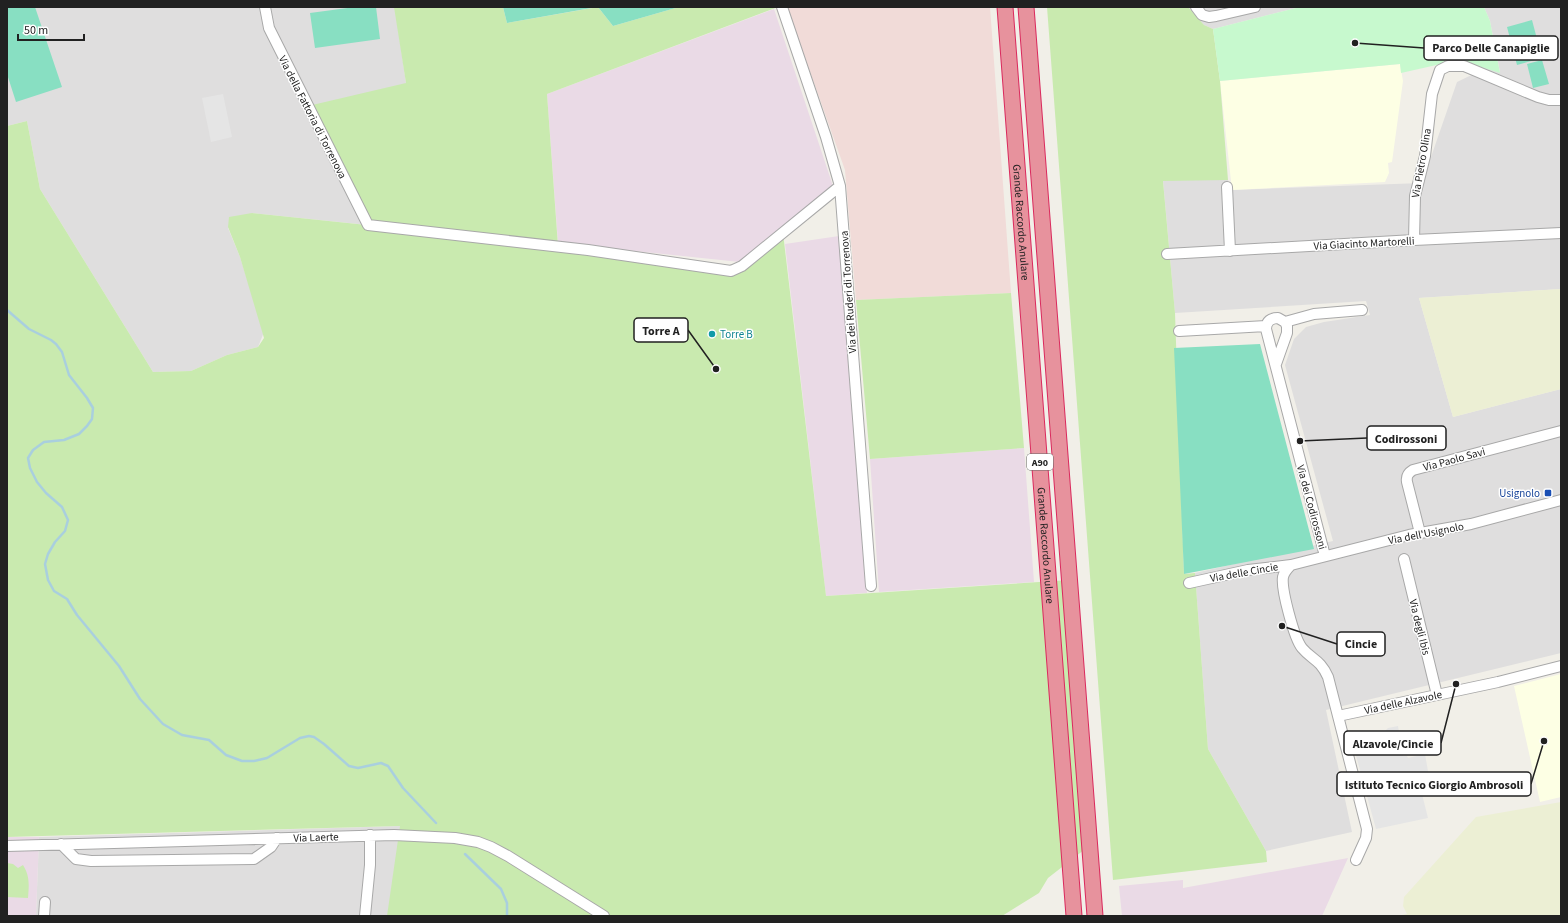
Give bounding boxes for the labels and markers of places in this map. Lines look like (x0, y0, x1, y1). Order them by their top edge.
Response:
callout: Parco Delle Canapiglie (1424, 36, 1558, 60)
callout: Torre A (634, 318, 688, 342)
place label: Torre B (720, 327, 753, 342)
marker: Torre B (707, 329, 717, 339)
callout: Codirossoni (1367, 426, 1446, 450)
place label: Usignolo (1499, 486, 1540, 501)
marker: Usignolo (1543, 488, 1553, 498)
callout: Cincie (1337, 632, 1385, 656)
callout: Alzavole/Cincie (1344, 731, 1441, 755)
callout: Istituto Tecnico Giorgio Ambrosoli (1337, 772, 1531, 796)

